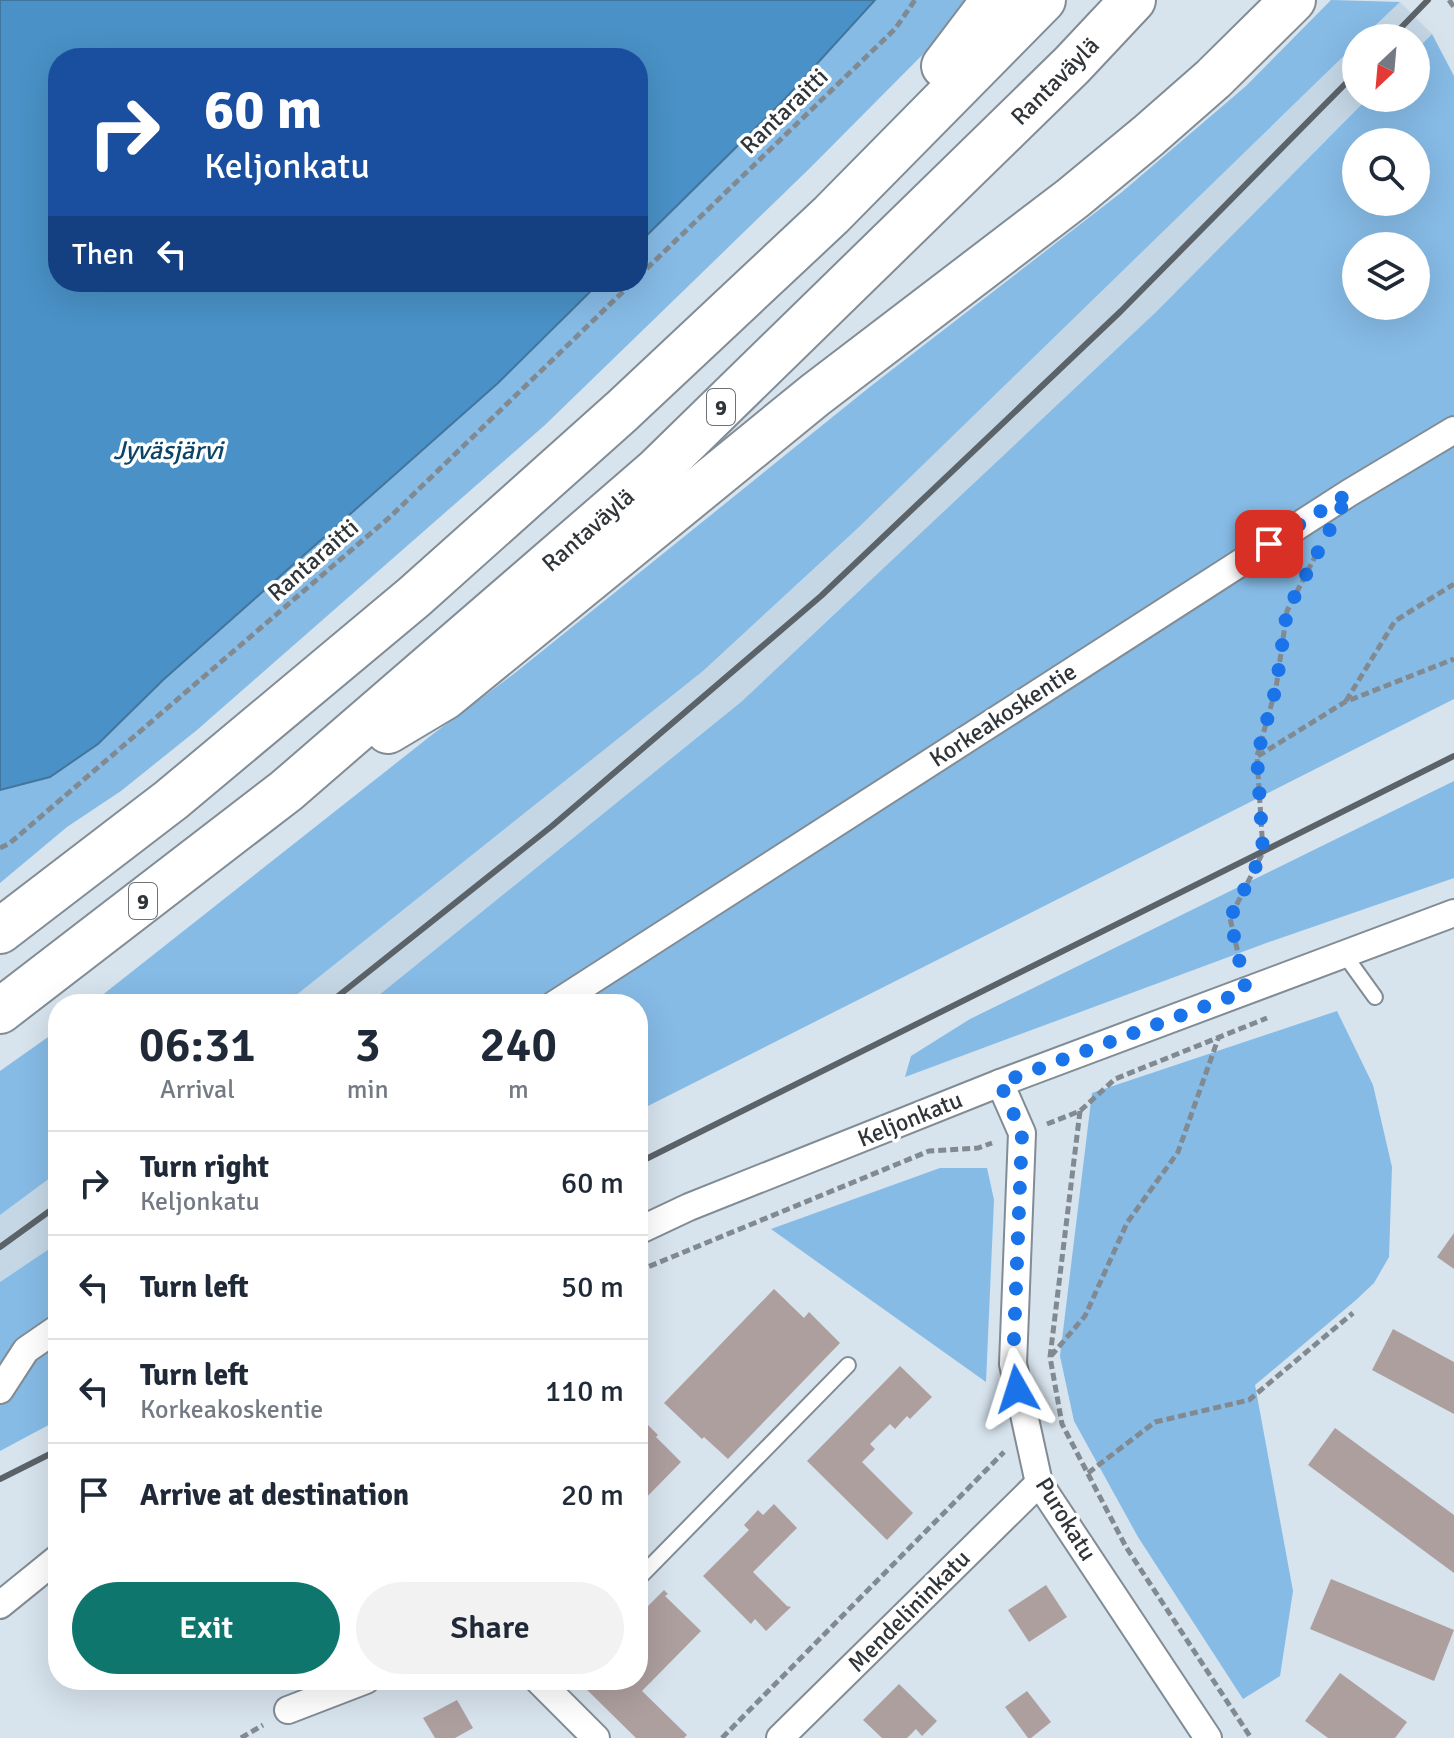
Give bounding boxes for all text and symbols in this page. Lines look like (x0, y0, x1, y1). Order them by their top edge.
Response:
north arrow (1342, 24, 1430, 112)
map controls (1342, 24, 1430, 320)
street label: Rantaväylä (1004, 30, 1106, 132)
street label: Rantaraitti (734, 62, 834, 160)
text: 60 m (204, 75, 322, 144)
icon: right (72, 80, 176, 184)
button: search (1342, 128, 1430, 216)
text: Keljonkatu (204, 144, 370, 189)
icon: left (150, 232, 194, 276)
button: layers (1342, 232, 1430, 320)
text: Then (72, 236, 134, 273)
road number: 9 (707, 389, 735, 425)
water label: Jyväsjärvi (113, 435, 225, 467)
street label: Rantaväylä (536, 482, 640, 578)
pin (1235, 510, 1303, 578)
street label: Rantaraitti (261, 512, 365, 608)
icon: arrive (1247, 522, 1291, 566)
street label: Korkeakoskentie (924, 656, 1082, 774)
road number: 9 (129, 883, 157, 919)
text: 06:31 (139, 1016, 256, 1075)
text: 3 (355, 1016, 381, 1075)
text: 240 (479, 1016, 557, 1075)
text: Arrival (160, 1074, 235, 1106)
text: min (347, 1074, 389, 1106)
text: m (508, 1074, 529, 1106)
street label: Keljonkatu (853, 1084, 967, 1154)
text: Turn right (140, 1149, 269, 1186)
icon: right (72, 1161, 116, 1205)
text: 60 m (561, 1165, 624, 1202)
text: Keljonkatu (140, 1186, 260, 1218)
icon: left (72, 1265, 116, 1309)
text: Turn left (140, 1269, 249, 1306)
text: 50 m (561, 1269, 624, 1306)
position arrow (975, 1347, 1059, 1431)
text: Turn left (140, 1357, 249, 1394)
icon: left (72, 1369, 116, 1413)
text: 110 m (545, 1373, 624, 1410)
text: Korkeakoskentie (140, 1394, 323, 1426)
street label: Purokatu (1029, 1472, 1103, 1566)
icon: arrive (72, 1473, 116, 1517)
text: Arrive at destination (140, 1477, 409, 1514)
text: 20 m (561, 1477, 624, 1514)
street label: Mendelininkatu (842, 1544, 976, 1678)
button: Exit (72, 1582, 340, 1674)
button: Share (356, 1582, 624, 1674)

